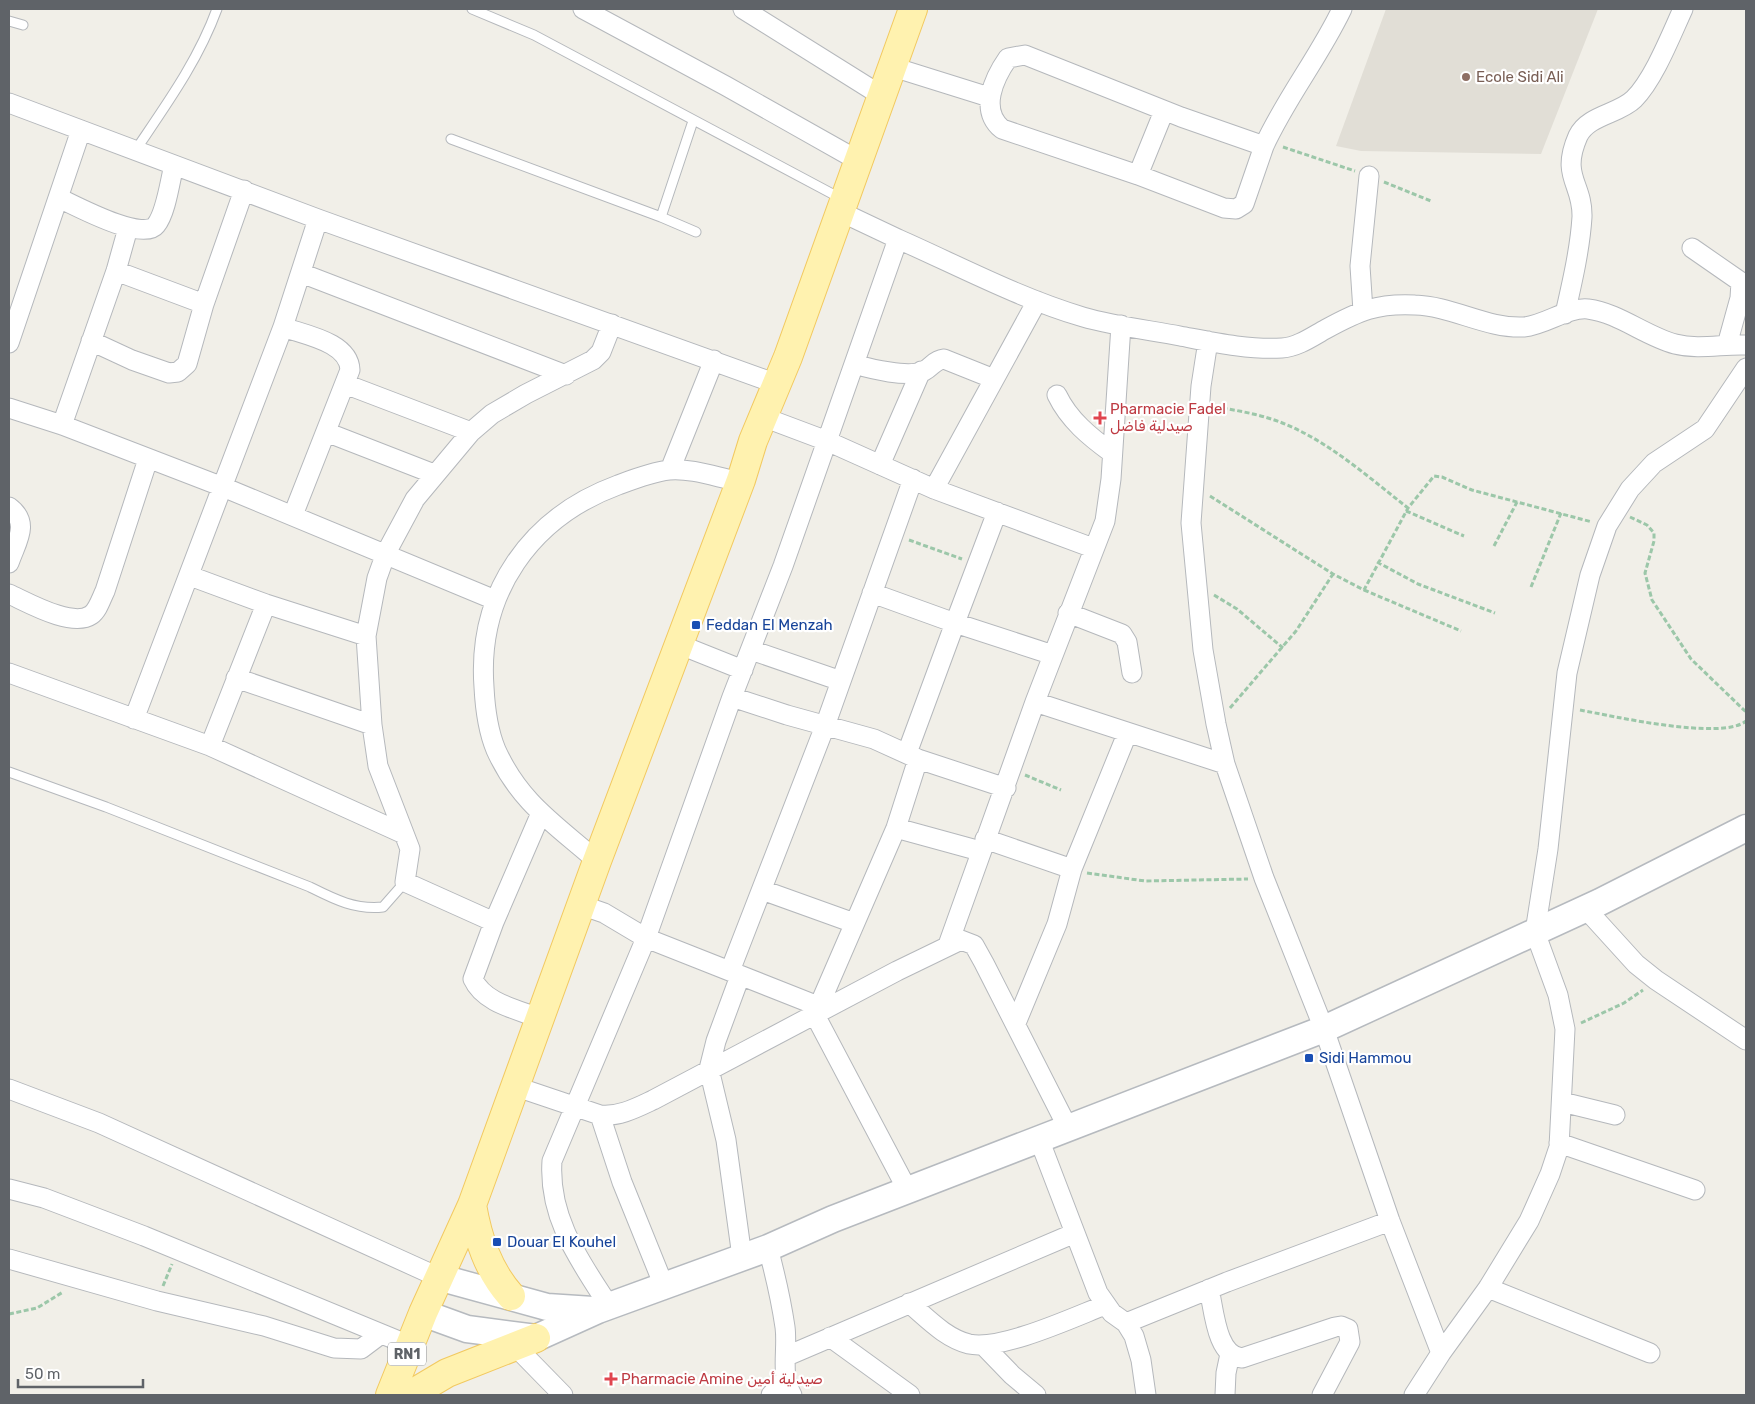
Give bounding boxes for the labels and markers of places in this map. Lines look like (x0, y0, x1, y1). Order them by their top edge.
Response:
place label: Ecole Sidi Ali (1476, 68, 1564, 86)
marker: Ecole Sidi Ali (1460, 71, 1472, 83)
place label: Pharmacie Fadel صيدلية فاضل (1110, 400, 1226, 435)
marker: Pharmacie Fadel صيدلية فاضل (1094, 412, 1106, 424)
place label: Feddan El Menzah (706, 616, 833, 634)
marker: Feddan El Menzah (690, 619, 702, 631)
place label: Sidi Hammou (1319, 1049, 1412, 1067)
marker: Sidi Hammou (1303, 1052, 1315, 1064)
place label: Douar El Kouhel (507, 1233, 616, 1251)
marker: Douar El Kouhel (491, 1236, 503, 1248)
place label: Pharmacie Amine صيدلية أمين (621, 1370, 823, 1388)
marker: Pharmacie Amine صيدلية أمين (605, 1373, 617, 1385)

